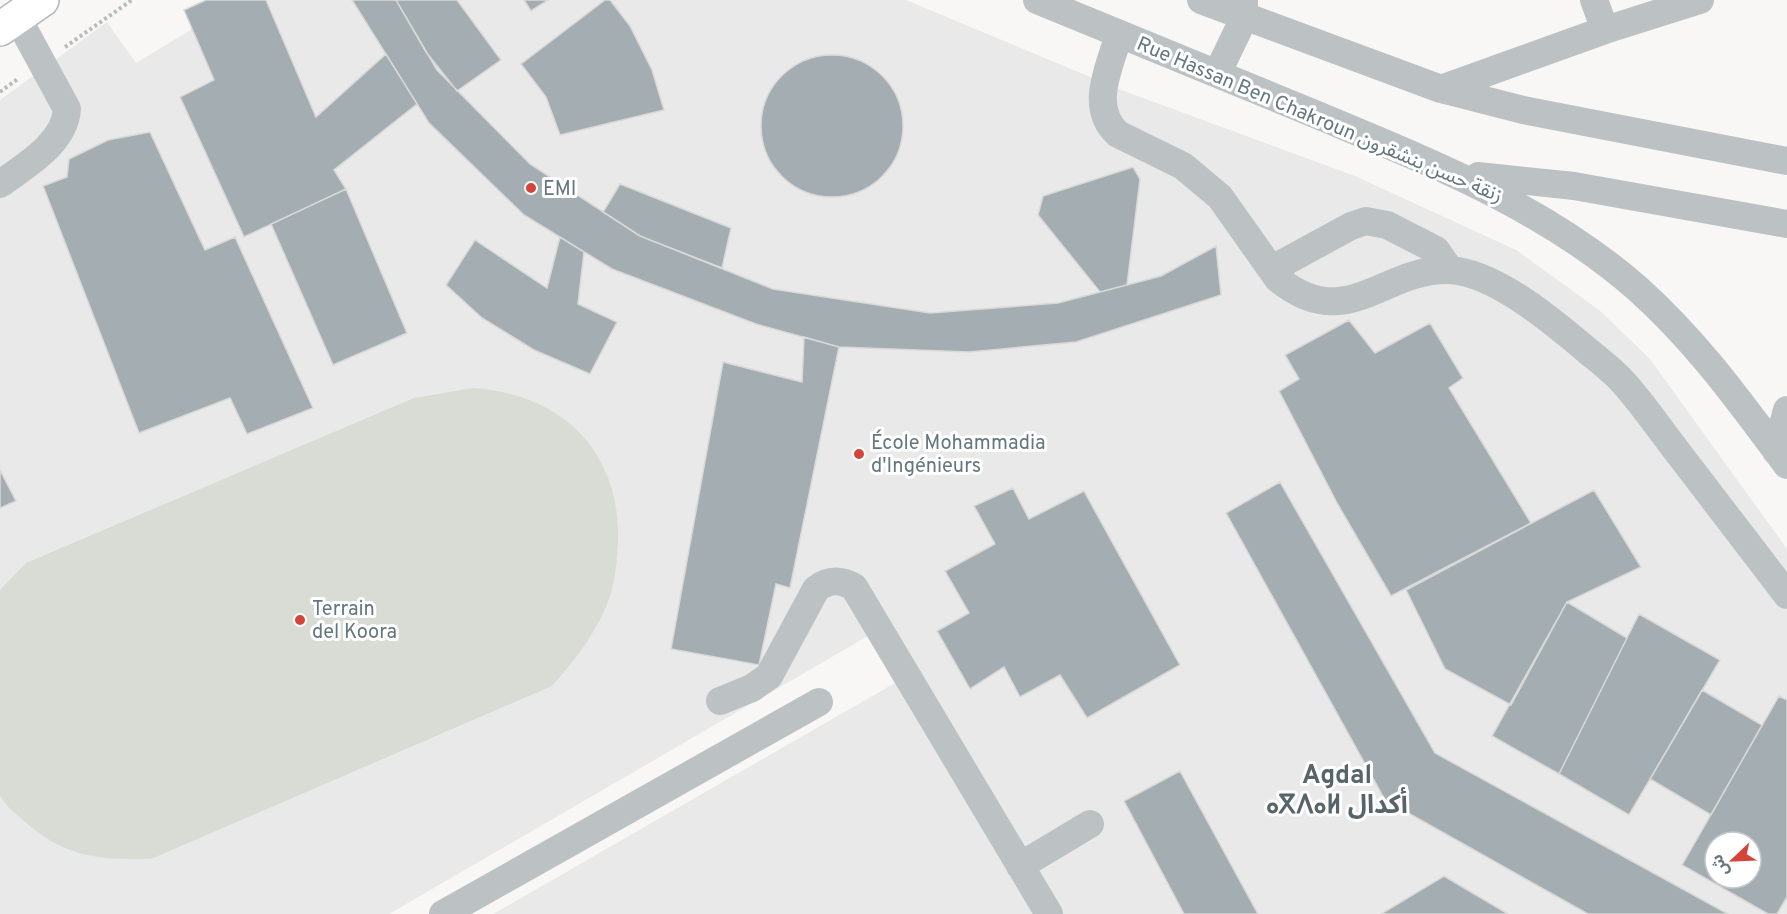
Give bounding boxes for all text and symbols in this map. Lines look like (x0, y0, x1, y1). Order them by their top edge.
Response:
street label: Rue Hassan Ben Chakroun زنقة حسن بنشقرون (1132, 32, 1506, 210)
place label: EMI (543, 177, 577, 203)
marker: EMI (524, 181, 538, 195)
place label: École Mohammadia d'Ingénieurs (871, 429, 1046, 480)
marker: École Mohammadia d'Ingénieurs (852, 447, 866, 461)
place label: Terrain del Koora (312, 597, 397, 646)
marker: Terrain del Koora (293, 613, 307, 627)
district label: Agdal ⴰⴳⴷⴰⵍ أكدال (1266, 760, 1408, 823)
north arrow (1703, 830, 1763, 890)
text: ش (1708, 851, 1735, 879)

